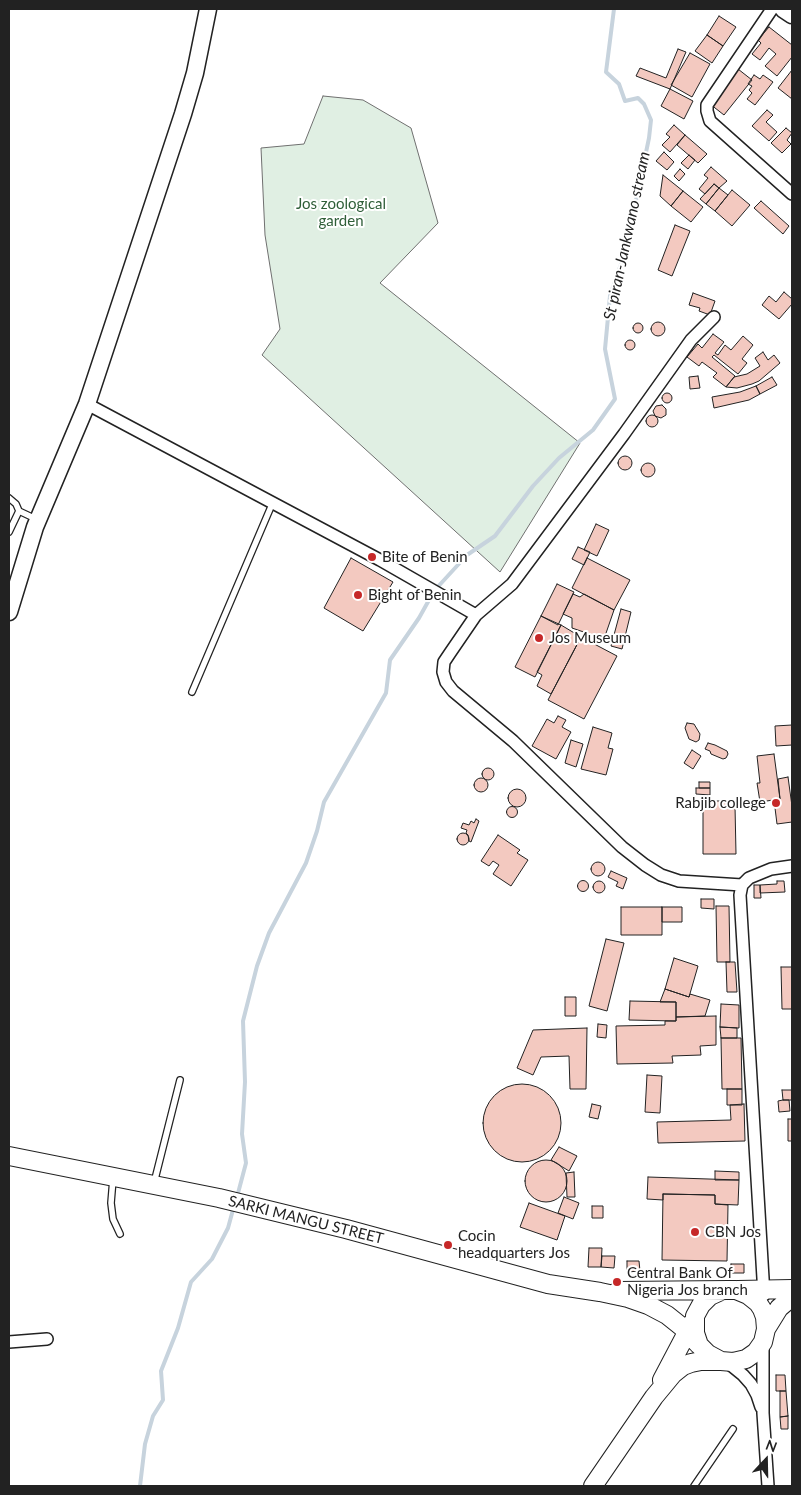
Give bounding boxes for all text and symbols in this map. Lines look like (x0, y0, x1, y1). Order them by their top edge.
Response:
water label: St piran-Jankwano stream (600, 150, 654, 322)
park label: Jos zoological garden (296, 195, 386, 230)
place label: Bite of Benin (382, 548, 468, 566)
marker: Bite of Benin (366, 551, 378, 563)
place label: Bight of Benin (368, 586, 462, 604)
marker: Bight of Benin (352, 589, 364, 601)
place label: Jos Museum (549, 629, 631, 647)
marker: Jos Museum (533, 632, 545, 644)
place label: Rabjib college (675, 794, 766, 812)
marker: Rabjib college (770, 797, 782, 809)
street label: SARKI MANGU STREET (226, 1192, 386, 1248)
place label: CBN Jos (705, 1223, 761, 1241)
marker: CBN Jos (689, 1226, 701, 1238)
place label: Cocin headquarters Jos (458, 1227, 570, 1262)
marker: Cocin headquarters Jos (442, 1239, 454, 1251)
place label: Central Bank Of Nigeria Jos branch (627, 1264, 748, 1299)
marker: Central Bank Of Nigeria Jos branch (611, 1276, 623, 1288)
north arrow (741, 1435, 791, 1485)
text: N (763, 1436, 780, 1455)

